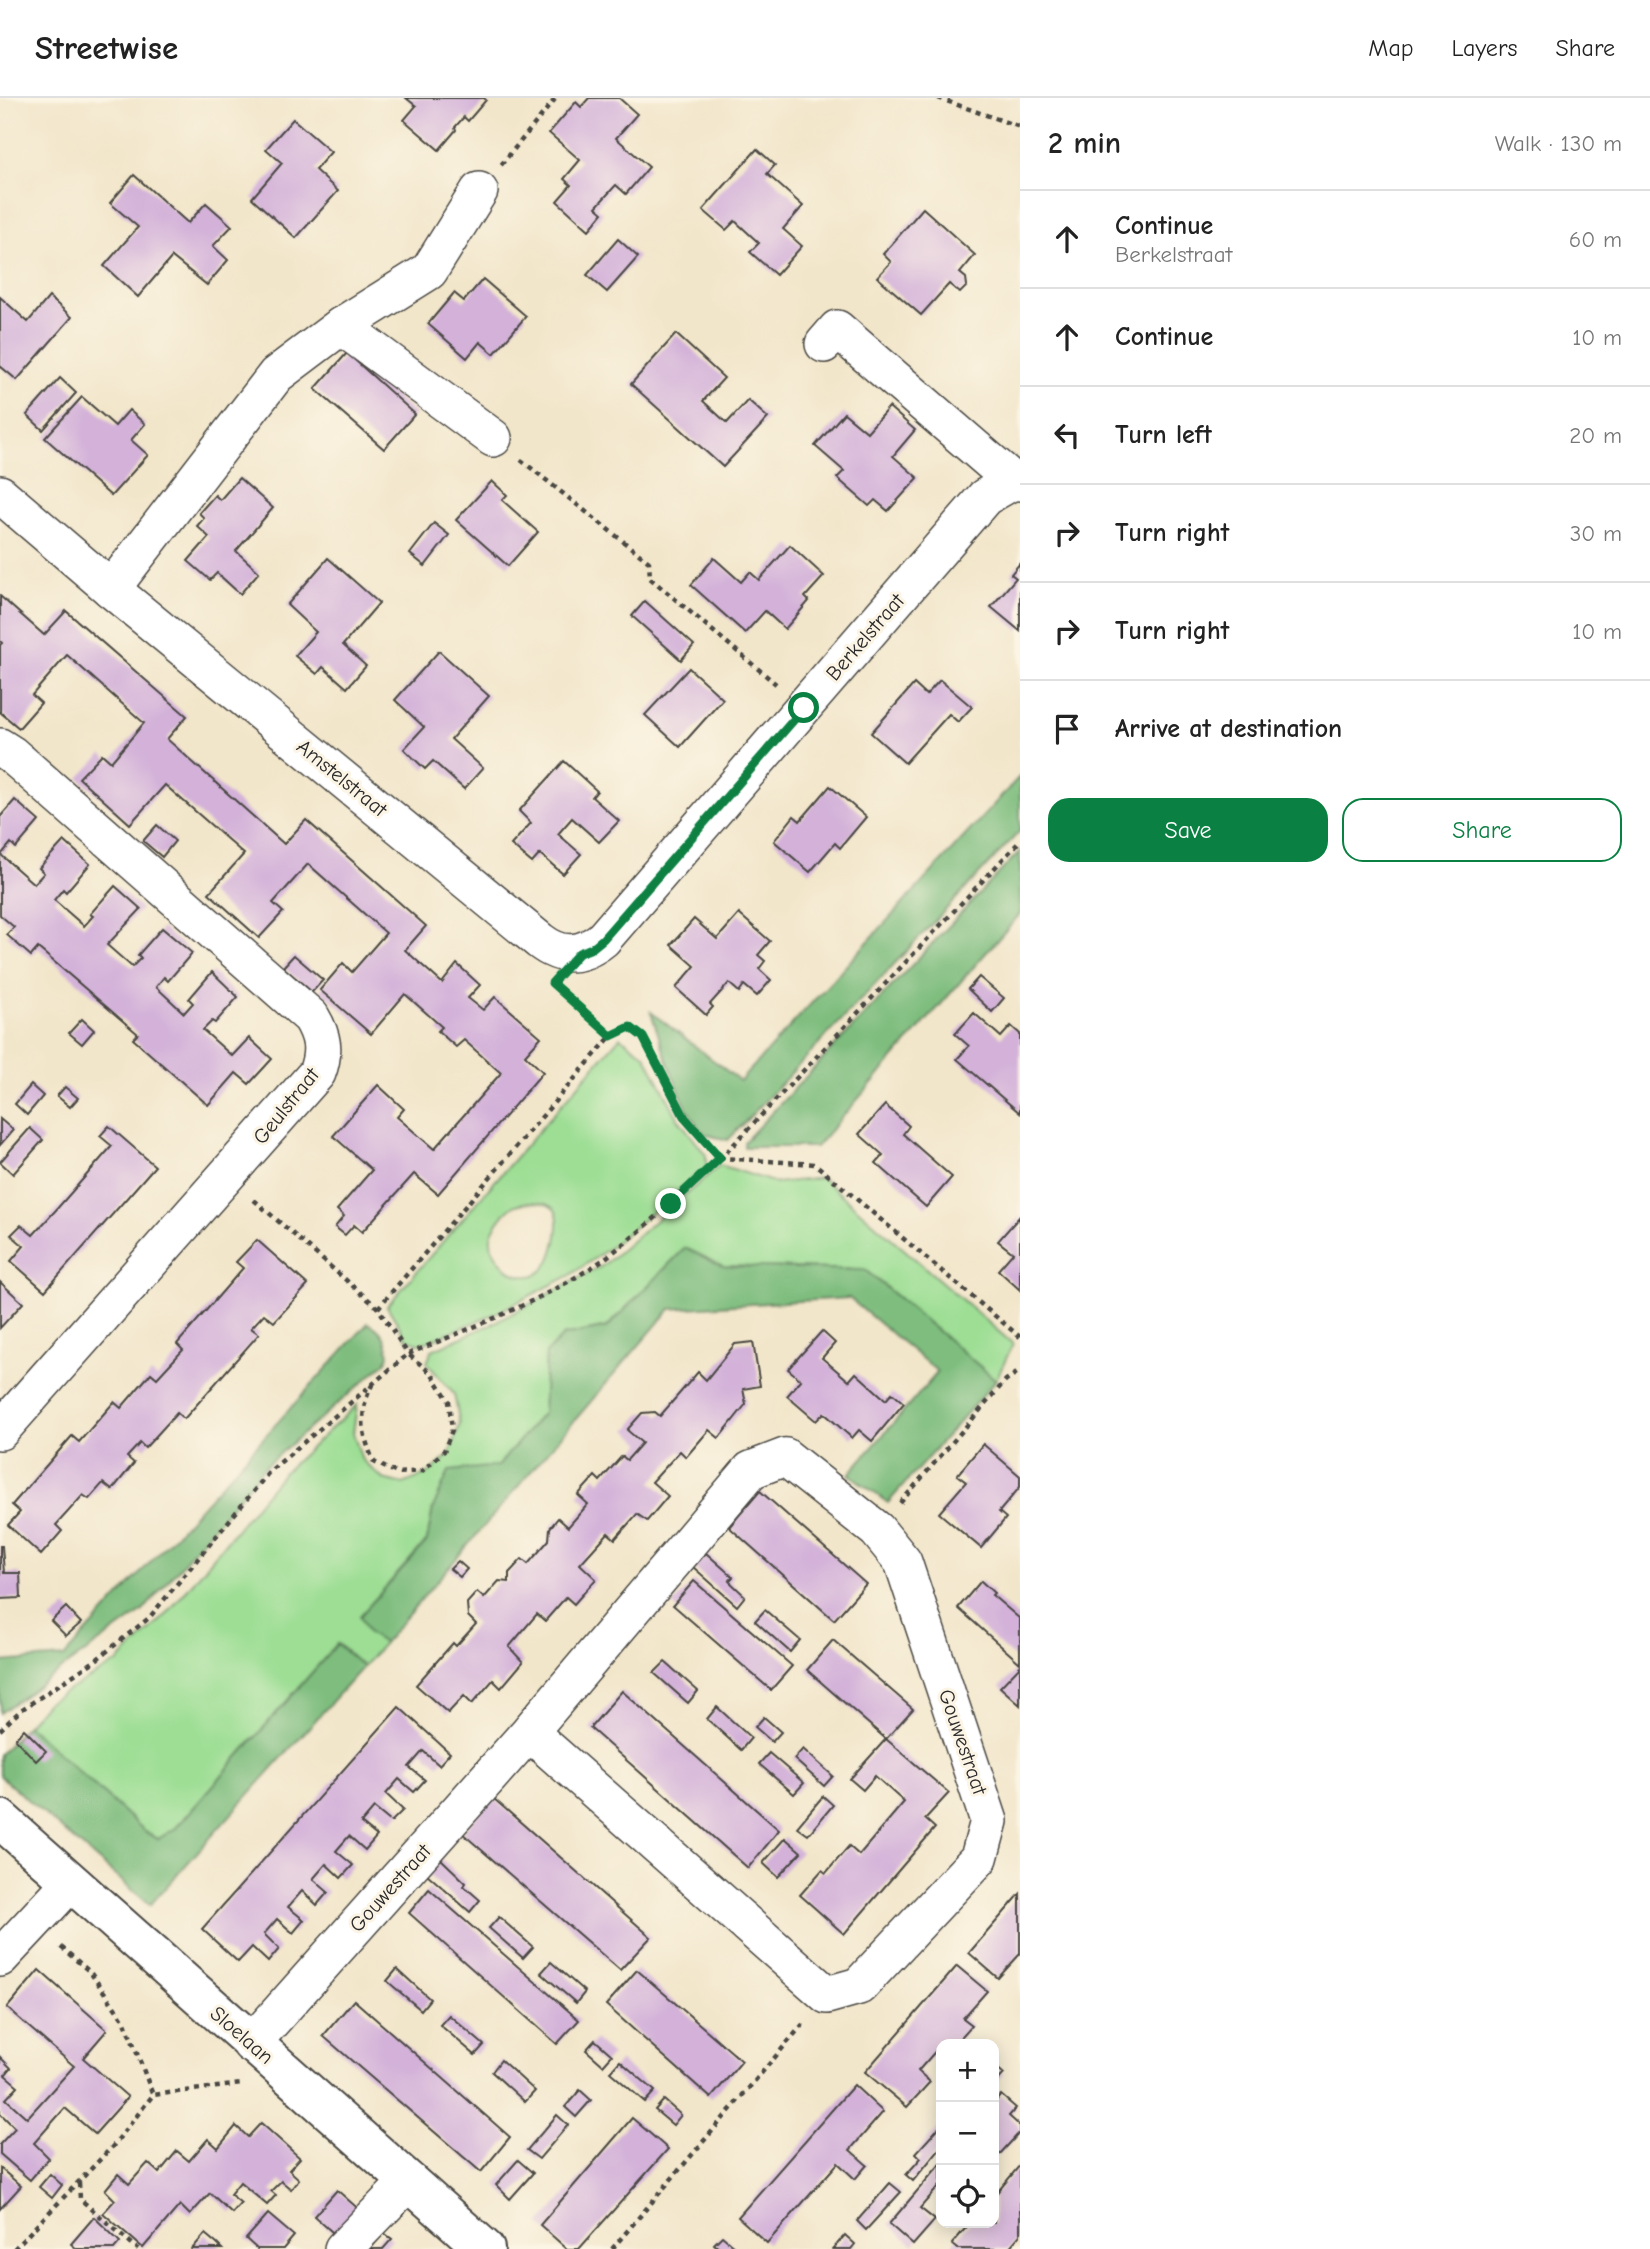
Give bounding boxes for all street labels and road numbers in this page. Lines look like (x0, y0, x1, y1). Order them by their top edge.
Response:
street label: Berkelstraat (821, 588, 910, 685)
street label: Amstelstraat (292, 734, 393, 822)
street label: Geulstraat (248, 1062, 325, 1149)
street label: Gouwestraat (934, 1686, 993, 1799)
street label: Gouwestraat (344, 1838, 436, 1937)
street label: Sloelaan (206, 2001, 278, 2069)

